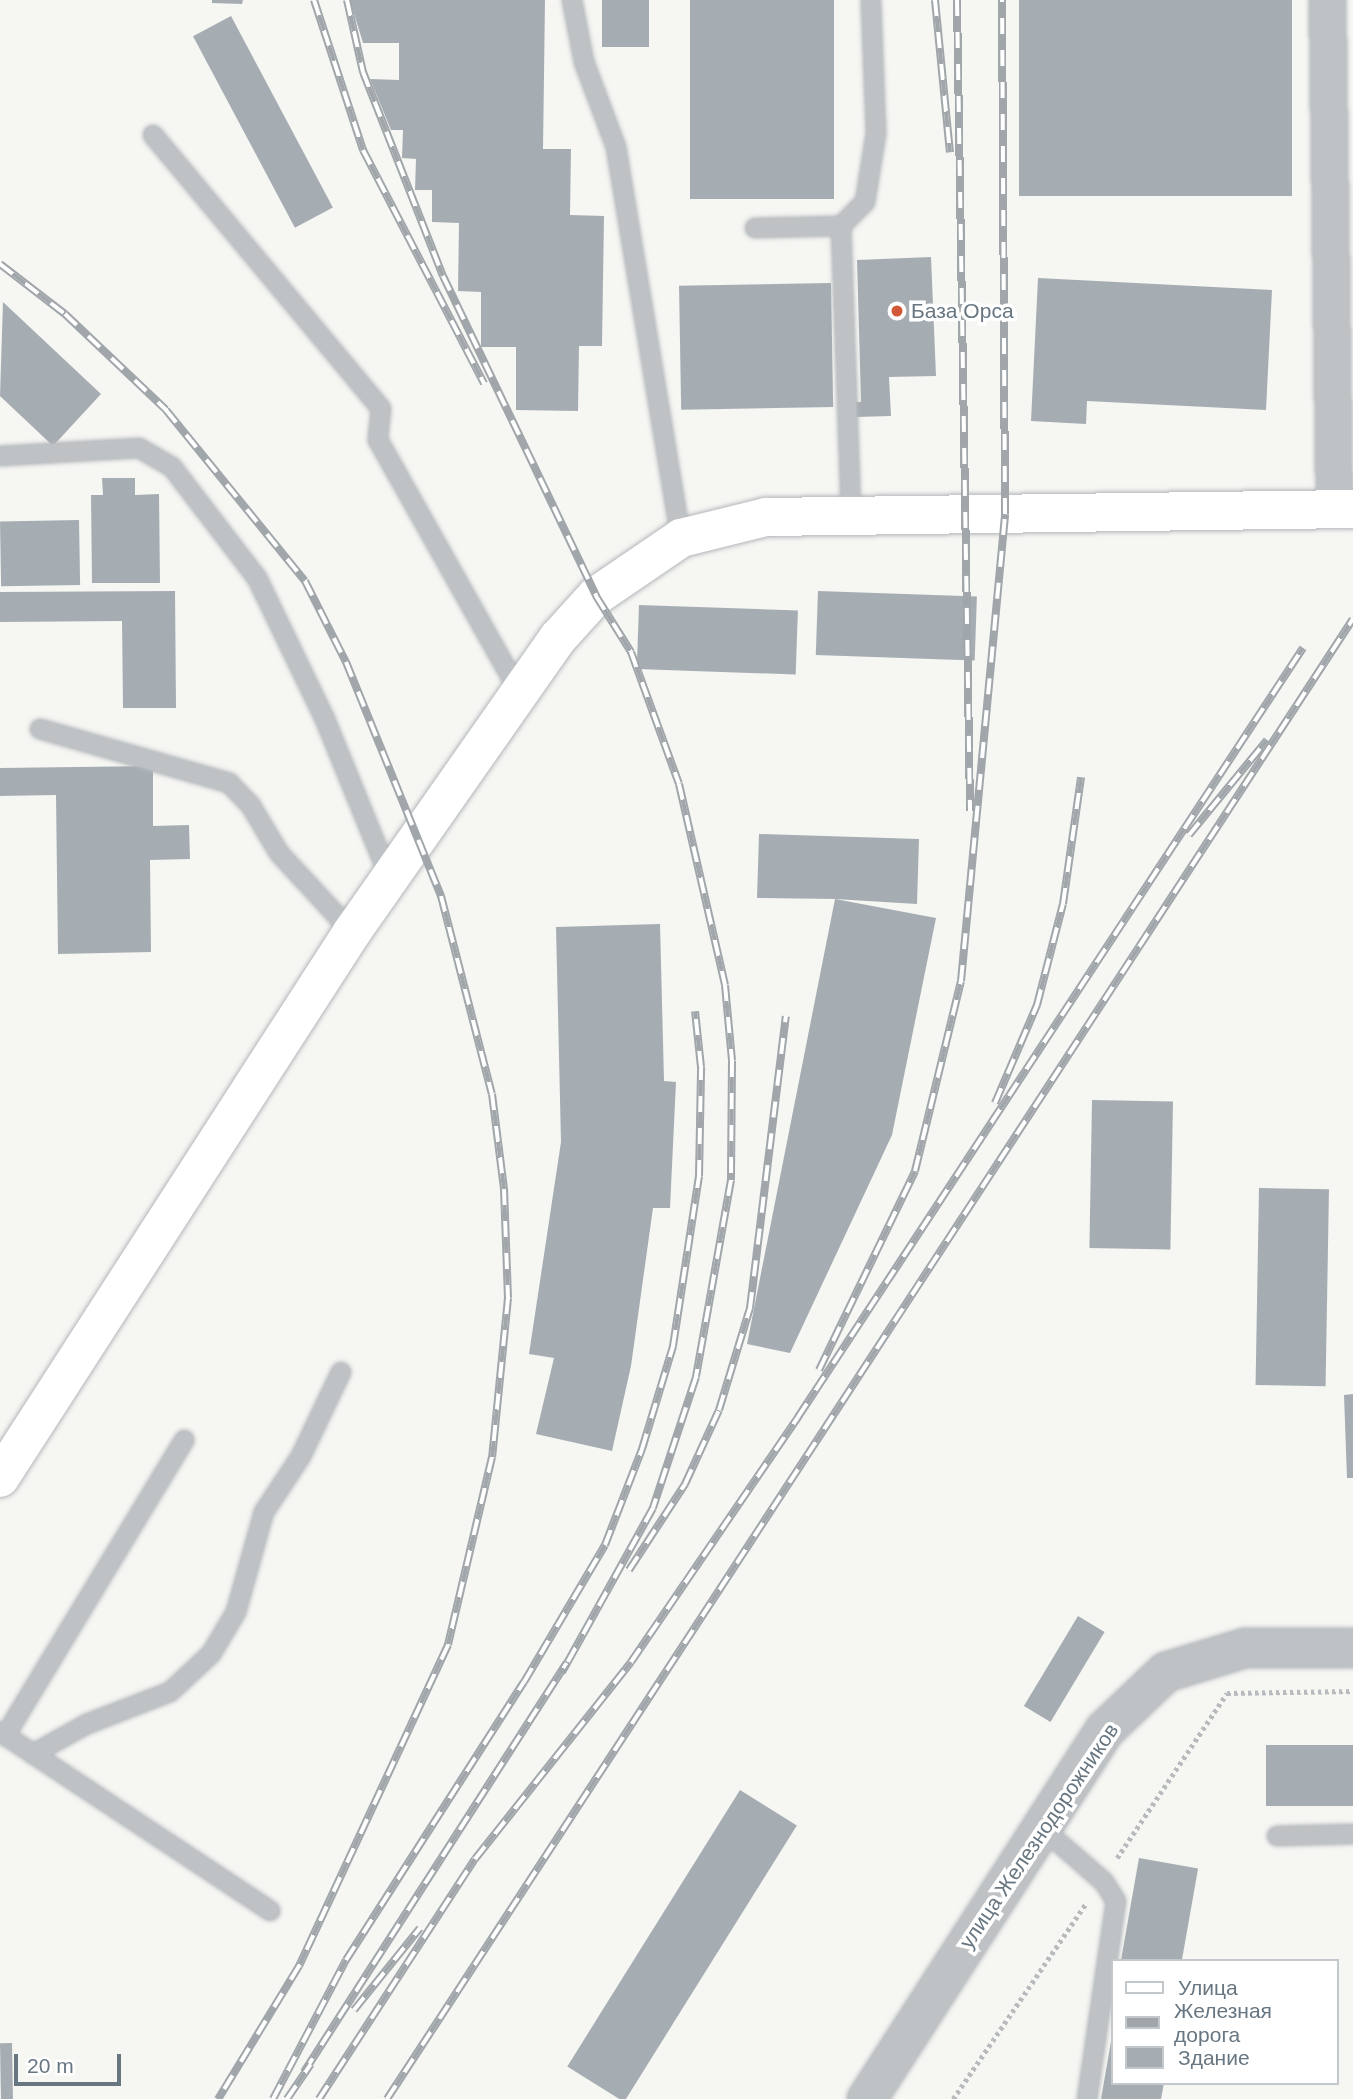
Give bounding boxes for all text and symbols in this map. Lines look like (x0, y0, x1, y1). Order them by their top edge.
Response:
place label: База Орса (911, 298, 1014, 324)
marker: База Орса (889, 303, 905, 319)
street label: улица Железнодорожников (954, 1719, 1124, 1953)
legend (1112, 1959, 1339, 2085)
text: Улица (1178, 1976, 1238, 1999)
text: Железная дорога (1174, 1999, 1272, 2046)
scale bar (18, 2039, 124, 2084)
text: Здание (1178, 2046, 1250, 2069)
text: 20 m (27, 2054, 74, 2077)

